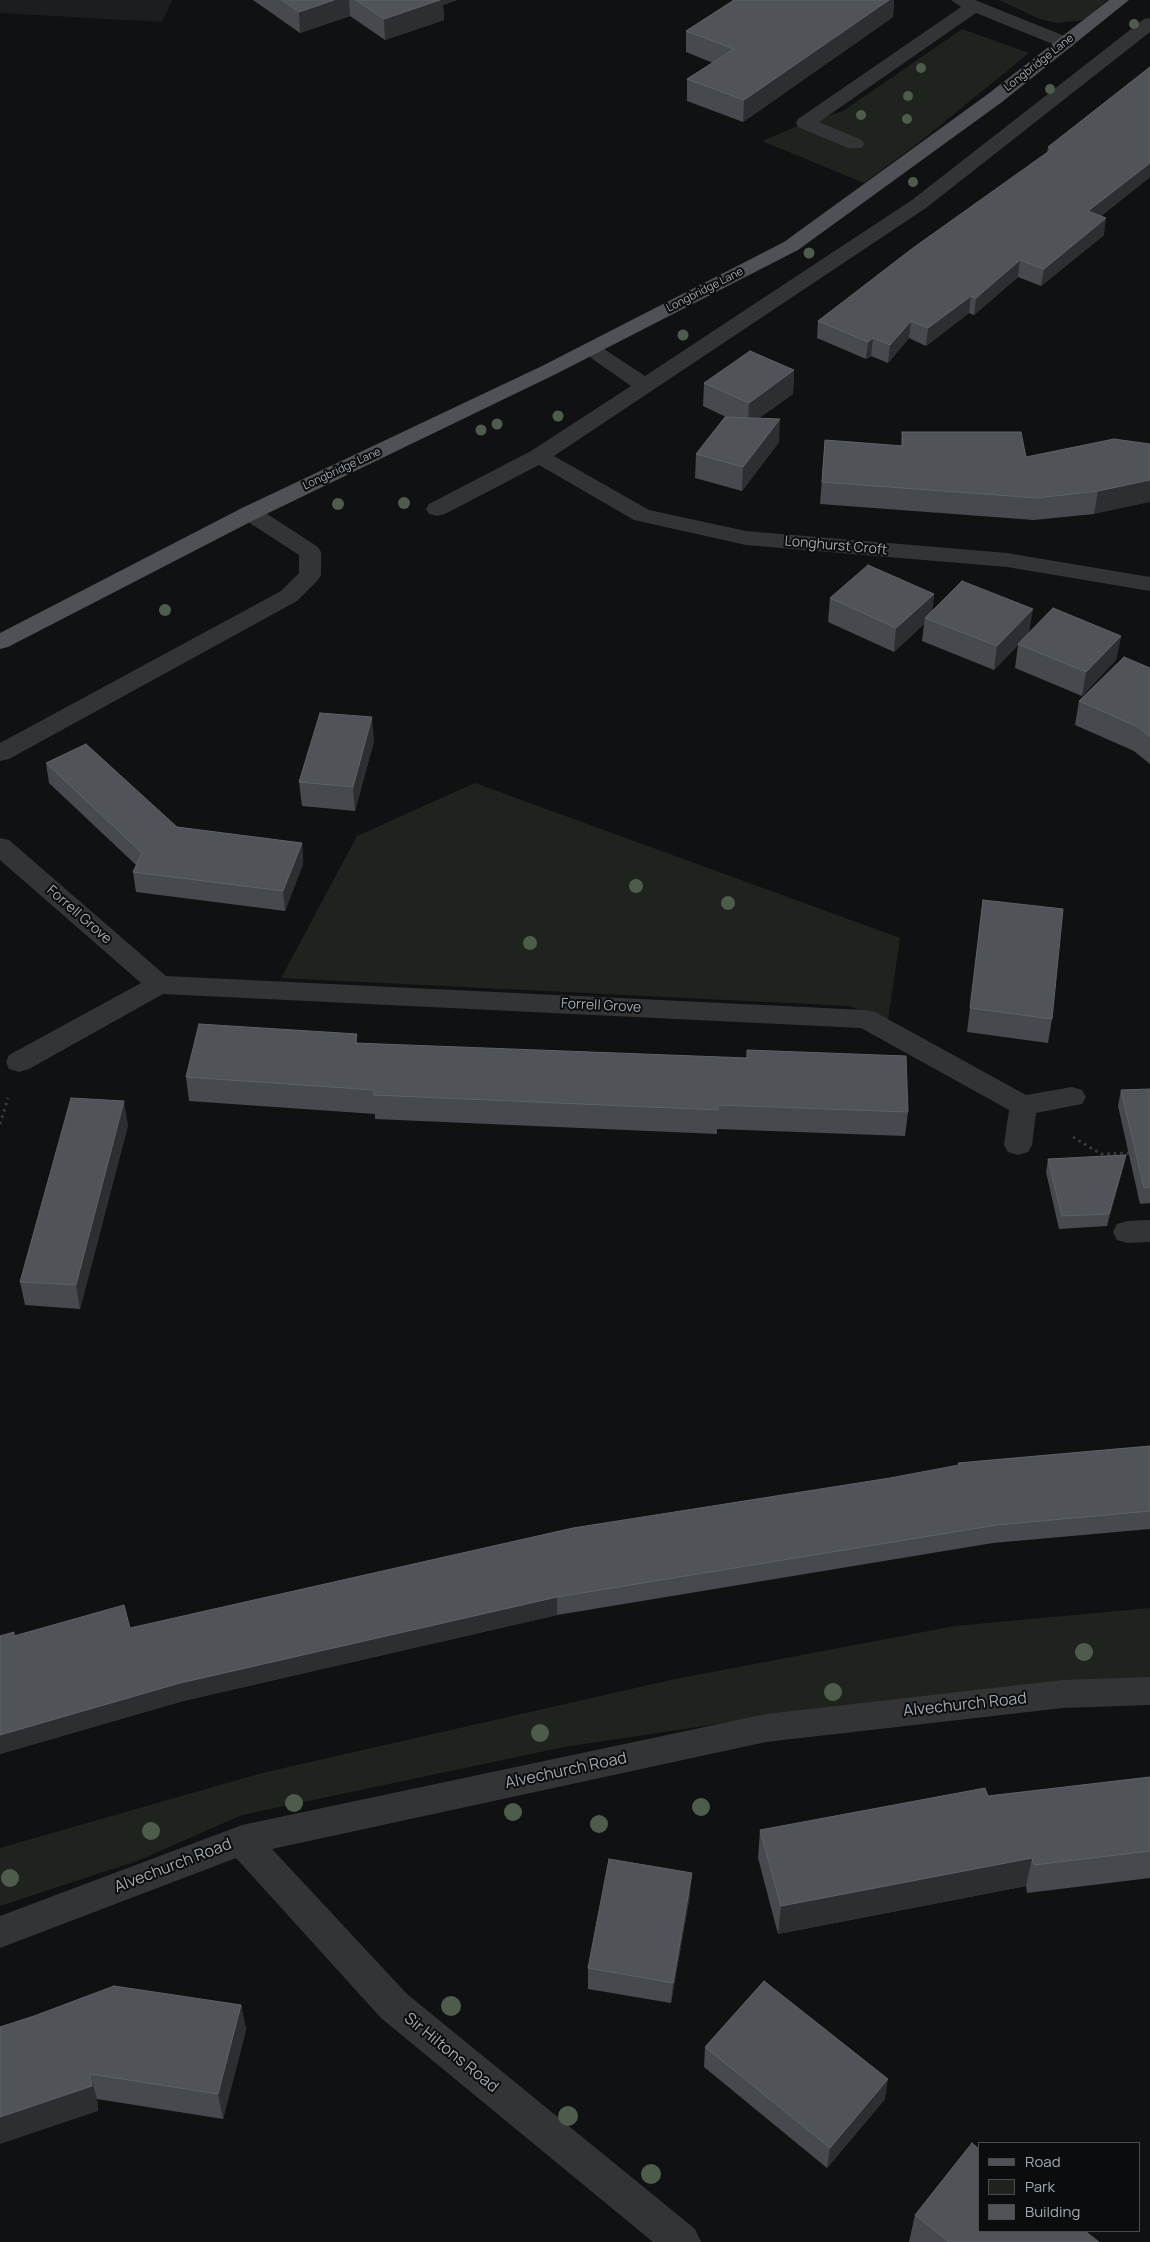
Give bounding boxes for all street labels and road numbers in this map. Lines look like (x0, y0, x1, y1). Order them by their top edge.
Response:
street label: Longbridge Lane (1002, 32, 1076, 94)
street label: Longbridge Lane (664, 265, 746, 315)
street label: Longbridge Lane (301, 445, 383, 493)
street label: Longhurst Croft (784, 533, 888, 559)
street label: Forrell Grove (43, 882, 115, 948)
street label: Forrell Grove (560, 996, 642, 1016)
street label: Alvechurch Road (902, 1689, 1028, 1721)
street label: Alvechurch Road (503, 1749, 629, 1793)
street label: Alvechurch Road (112, 1835, 234, 1897)
street label: Sir Hiltons Road (400, 2009, 502, 2097)

